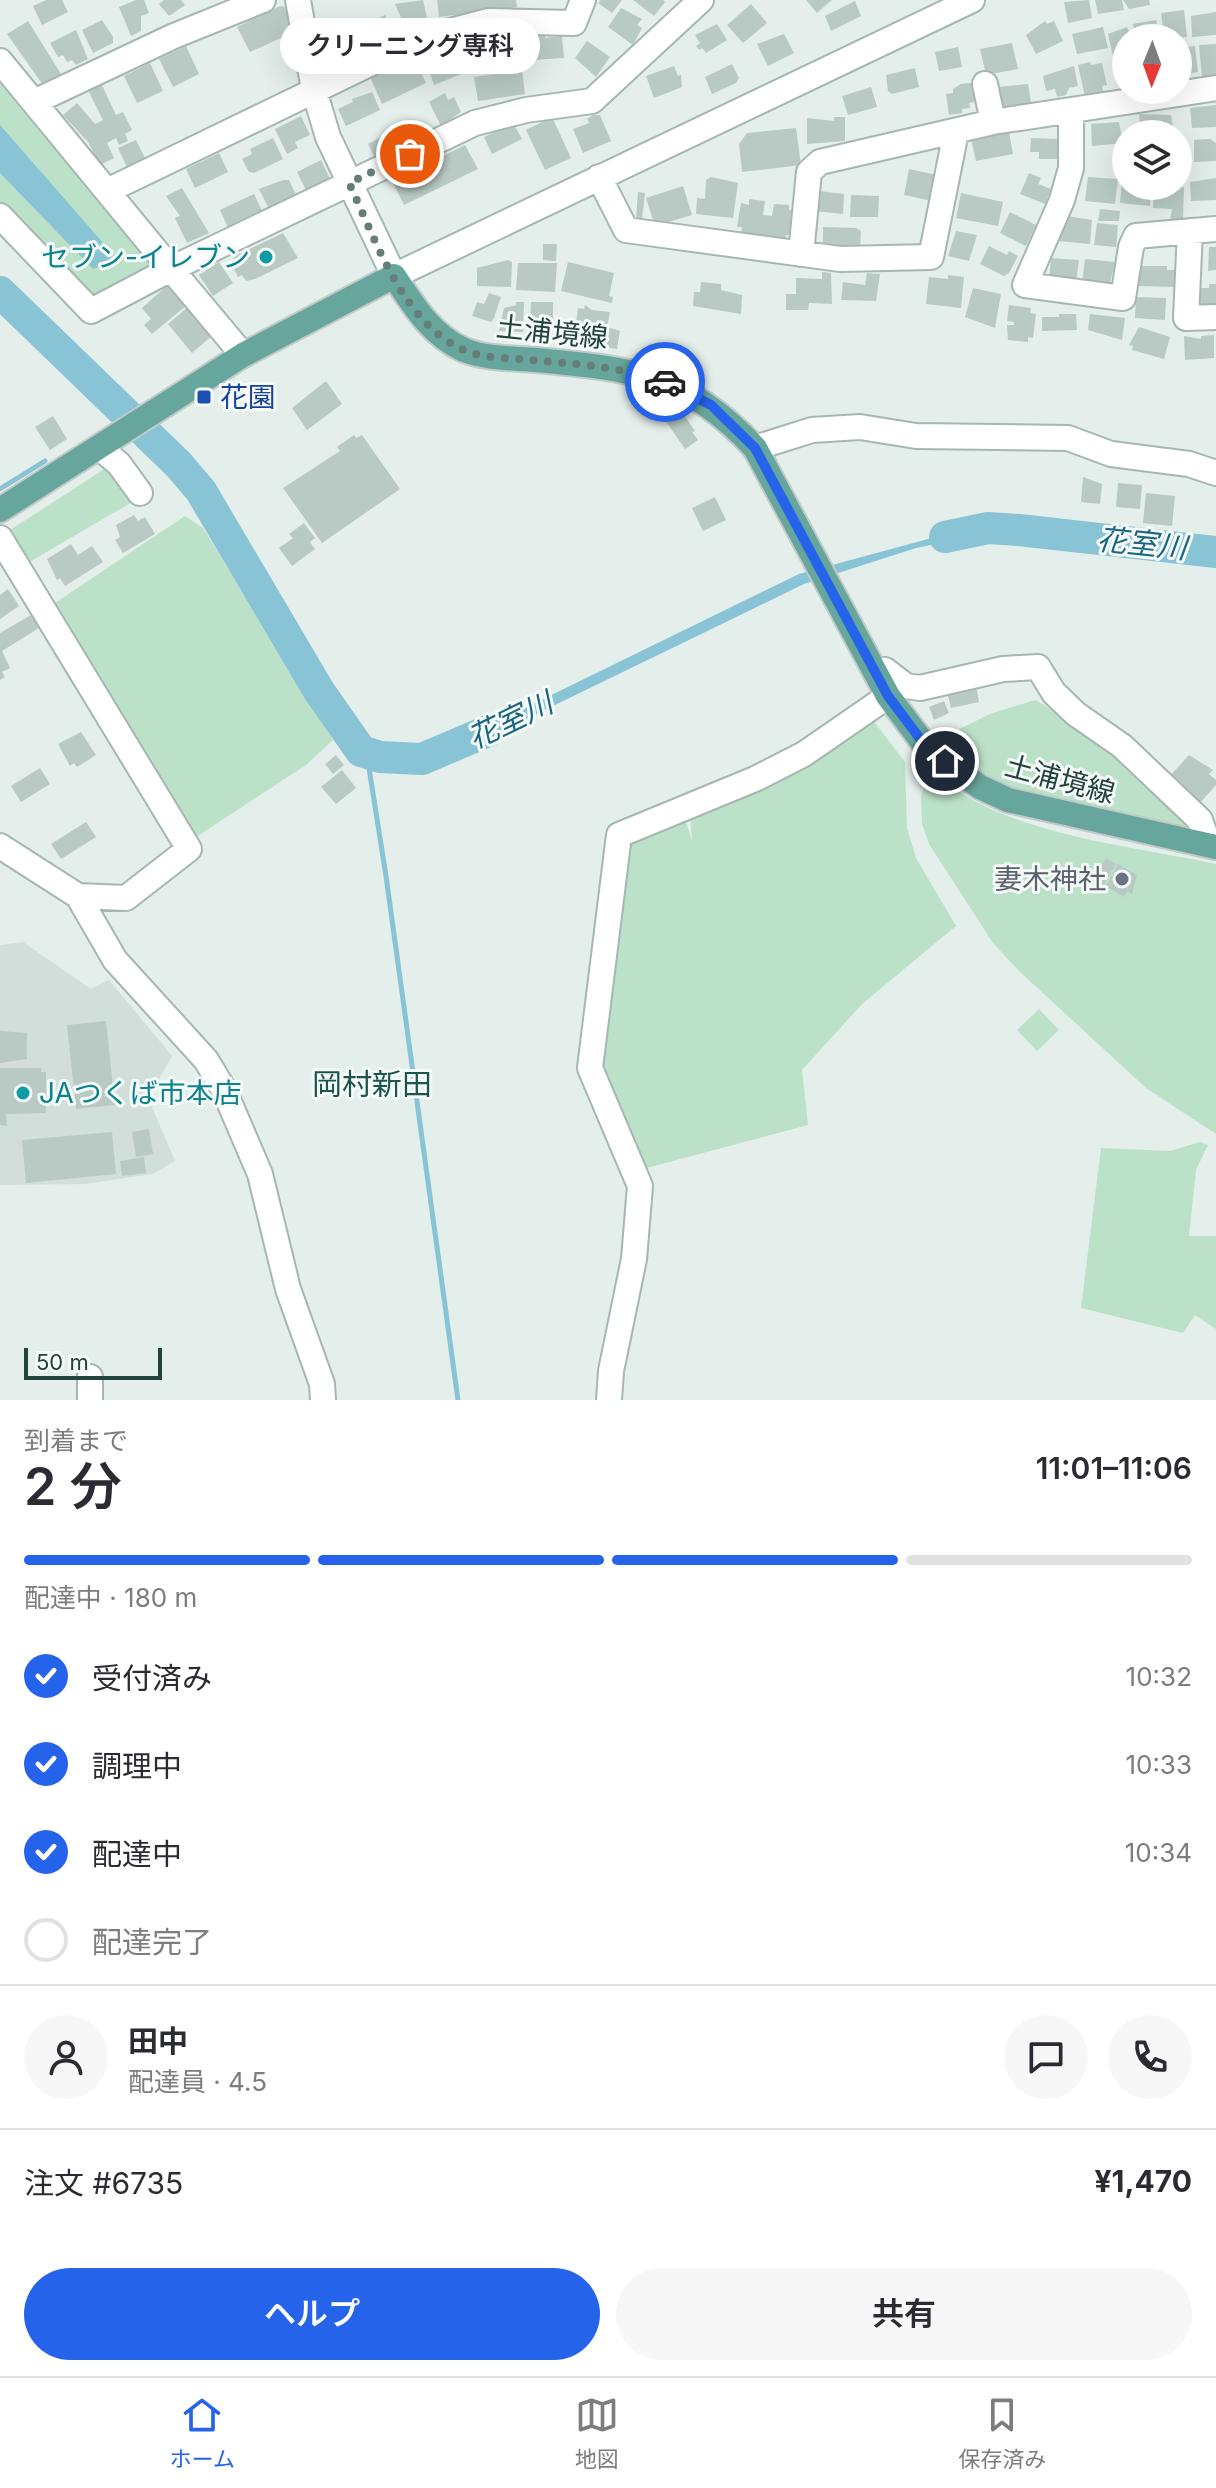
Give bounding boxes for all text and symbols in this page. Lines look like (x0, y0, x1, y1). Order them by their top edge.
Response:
callout: クリーニング専科 (280, 18, 540, 74)
north arrow (1112, 24, 1192, 104)
map controls (1112, 24, 1192, 200)
text: クリーニング専科 (306, 30, 514, 61)
pin (376, 120, 444, 188)
button: layers (1112, 120, 1192, 200)
icon: bag (388, 132, 432, 176)
place label: セブン-イレブン (41, 240, 250, 274)
marker: セブン-イレブン (257, 248, 275, 266)
street label: 土浦境線 (495, 309, 609, 355)
courier (625, 342, 705, 422)
icon: car (643, 360, 687, 404)
place label: 花園 (220, 380, 276, 414)
marker: 花園 (195, 388, 213, 406)
water label: 花室川 (1095, 520, 1192, 566)
water label: 花室川 (462, 683, 561, 756)
pin (911, 727, 979, 795)
icon: home (923, 739, 967, 783)
street label: 土浦境線 (1002, 748, 1118, 810)
place label: 妻木神社 (994, 862, 1106, 896)
marker: 妻木神社 (1113, 870, 1131, 888)
district label: 岡村新田 (312, 1066, 432, 1102)
place label: JAつくば市本店 (39, 1076, 242, 1110)
marker: JAつくば市本店 (14, 1084, 32, 1102)
scale bar (24, 1344, 162, 1380)
text: 50 m (36, 1349, 89, 1375)
text: 到着まで (24, 1425, 128, 1456)
text: 11:01–11:06 (1036, 1450, 1192, 1486)
text: 2 分 (24, 1455, 122, 1518)
text: 配達中 · 180 m (24, 1582, 197, 1613)
icon: check (24, 1654, 68, 1698)
text: 受付済み (92, 1660, 212, 1696)
text: 10:32 (1126, 1661, 1192, 1692)
icon: check (24, 1742, 68, 1786)
text: 調理中 (92, 1748, 182, 1784)
text: 10:33 (1125, 1749, 1192, 1780)
icon: check (24, 1830, 68, 1874)
text: 配達中 (92, 1836, 182, 1872)
text: 10:34 (1125, 1837, 1192, 1868)
text: 配達完了 (92, 1924, 212, 1960)
button: person (24, 2015, 108, 2099)
button: chat (1004, 2015, 1088, 2099)
button: phone (1108, 2015, 1192, 2099)
text: 田中 (128, 2023, 188, 2059)
text: 配達員 · 4.5 (128, 2066, 267, 2097)
text: ¥1,470 (1094, 2163, 1192, 2199)
text: 注文 #6735 (24, 2165, 183, 2201)
button: ヘルプ (24, 2268, 600, 2360)
button: 共有 (616, 2268, 1192, 2360)
tab: ホーム (170, 2393, 235, 2473)
tab: 地図 (575, 2393, 619, 2473)
tab: 保存済み (958, 2393, 1046, 2473)

